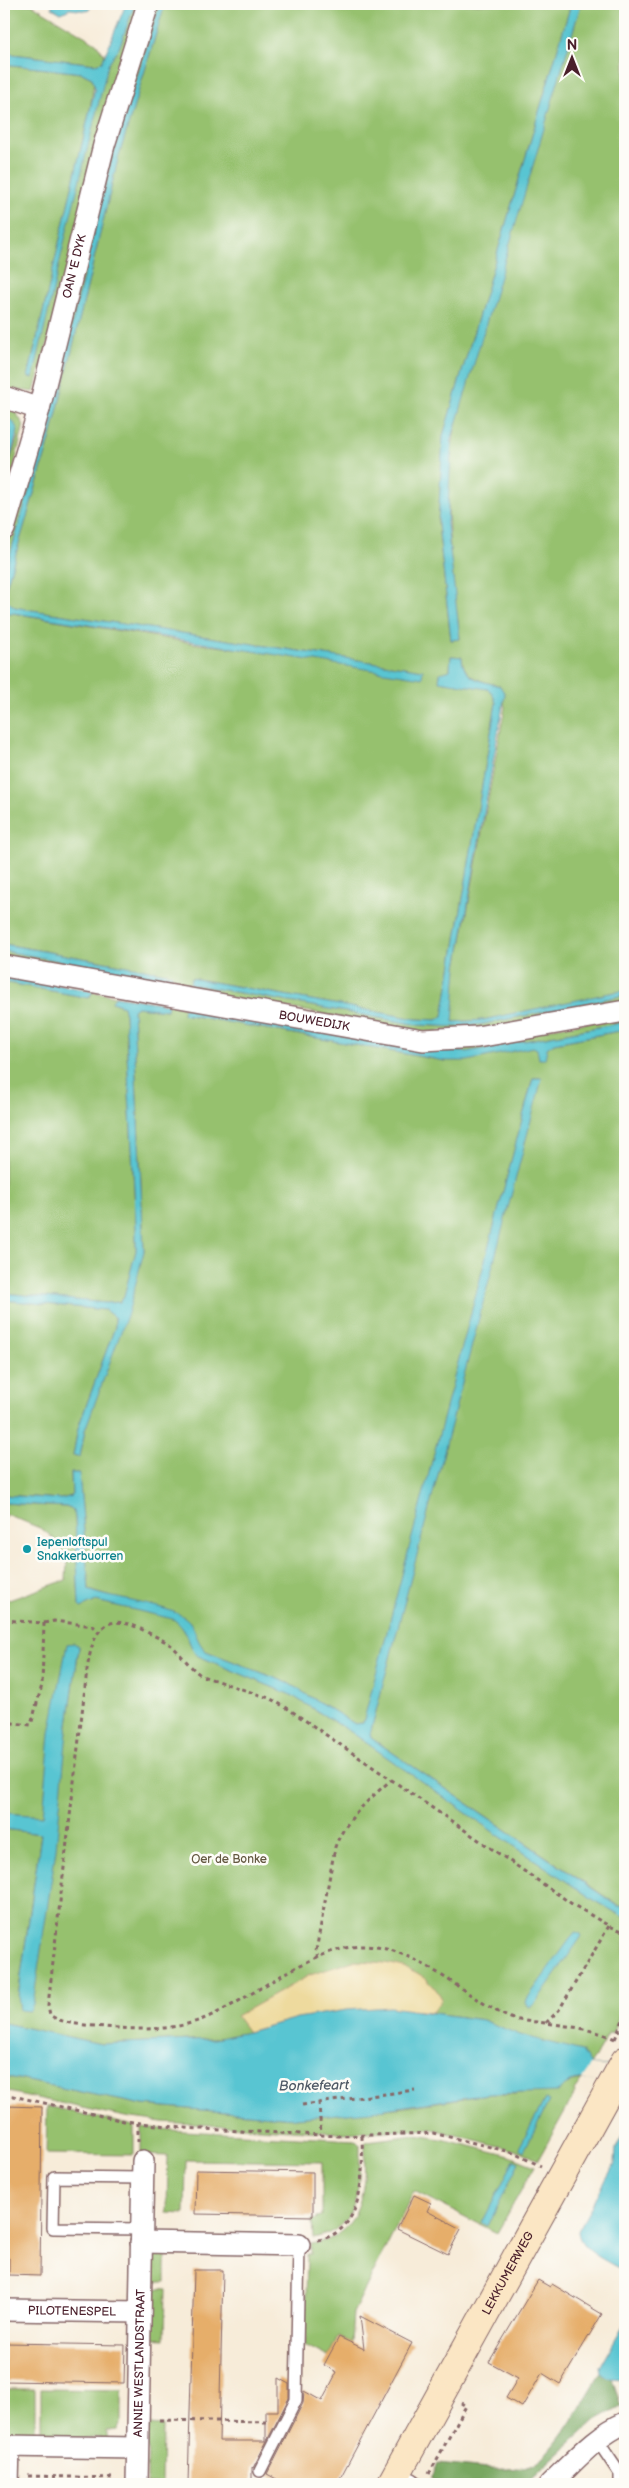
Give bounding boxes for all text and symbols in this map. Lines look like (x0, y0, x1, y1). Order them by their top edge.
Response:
north arrow (546, 32, 596, 82)
text: N (567, 37, 577, 54)
street label: OAN 'E DYK (60, 233, 90, 300)
street label: BOUWEDIJK (277, 1008, 351, 1035)
place label: Iepenloftspul Snakkerbuorren (37, 1535, 124, 1564)
marker: Iepenloftspul Snakkerbuorren (21, 1543, 33, 1555)
park label: Oer de Bonke (191, 1852, 267, 1867)
water label: Bonkefeart (279, 2076, 350, 2095)
street label: LEKKUMERWEG (479, 2229, 537, 2318)
street label: ANNIE WESTLANDSTRAAT (131, 2288, 149, 2437)
street label: PILOTENESPEL (28, 2303, 116, 2320)

